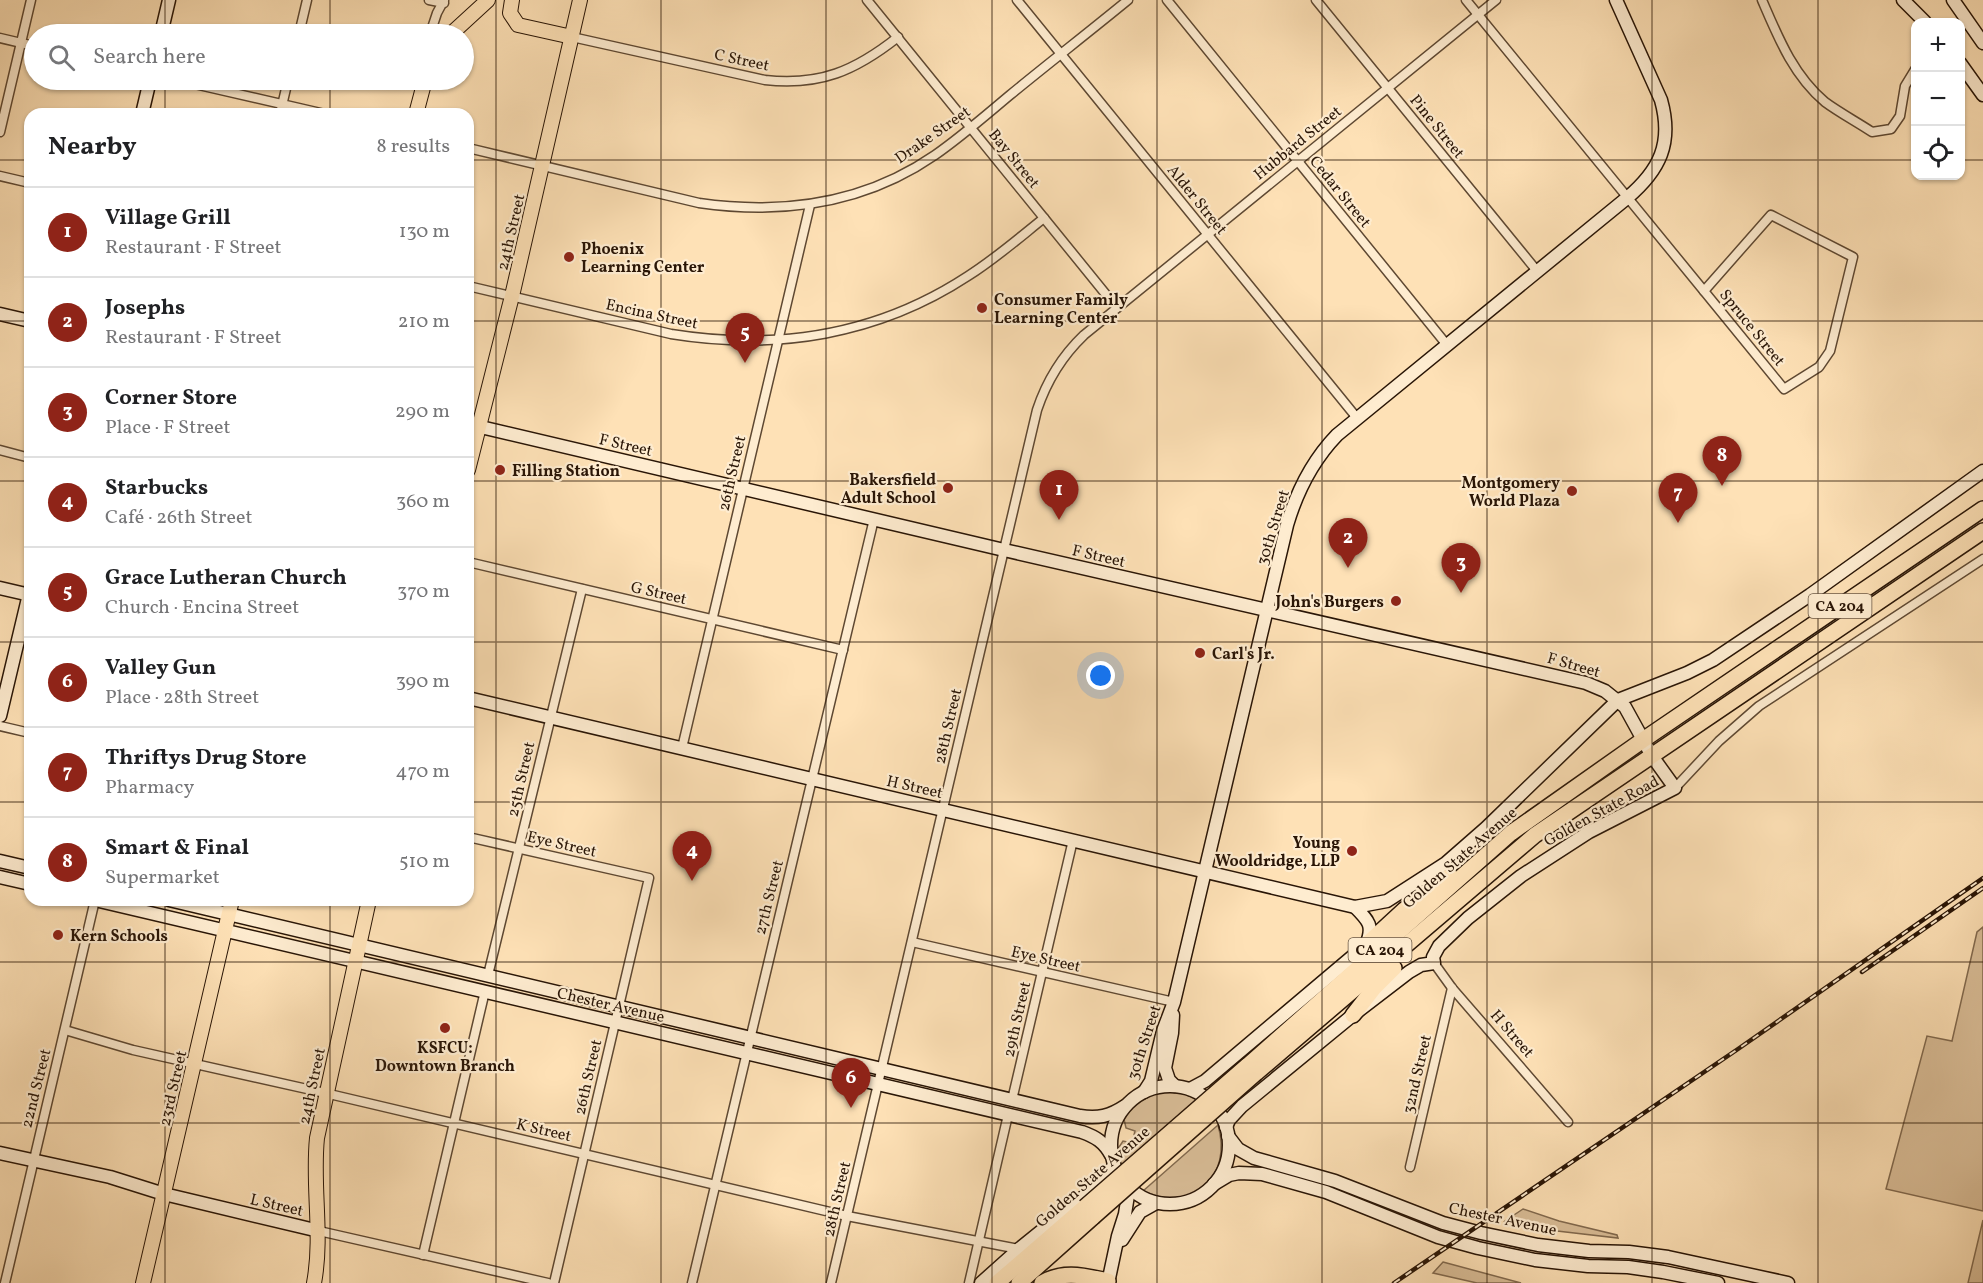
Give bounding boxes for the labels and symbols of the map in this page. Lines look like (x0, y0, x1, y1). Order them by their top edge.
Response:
street label: C Street (712, 44, 771, 78)
street label: Pine Street (1404, 91, 1469, 164)
street label: Drake Street (891, 101, 976, 170)
street label: Hubbard Street (1250, 101, 1347, 186)
street label: Bay Street (983, 125, 1044, 194)
street label: Cedar Street (1304, 152, 1376, 233)
street label: Alder Street (1161, 161, 1232, 240)
street label: 24th Street (492, 192, 532, 273)
place label: Phoenix Learning Center (581, 239, 705, 279)
marker: Phoenix Learning Center (562, 250, 576, 264)
street label: Spruce Street (1713, 285, 1790, 372)
place label: Consumer Family Learning Center (994, 290, 1128, 330)
street label: Encina Street (603, 294, 700, 336)
marker: Consumer Family Learning Center (975, 301, 989, 315)
pin: 5 (726, 314, 764, 363)
street label: F Street (597, 429, 655, 463)
street label: 26th Street (714, 433, 752, 513)
pin: 8 (1702, 436, 1742, 486)
place label: Filling Station (512, 461, 621, 483)
marker: Filling Station (493, 463, 507, 477)
place label: Bakersfield Adult School (841, 470, 937, 510)
pin: 1 (1040, 470, 1078, 520)
place label: Montgomery World Plaza (1461, 473, 1560, 513)
pin: 7 (1658, 474, 1698, 523)
marker: Bakersfield Adult School (941, 481, 955, 495)
marker: Montgomery World Plaza (1565, 484, 1579, 498)
street label: 30th Street (1252, 487, 1296, 568)
pin: 2 (1328, 518, 1368, 568)
street label: F Street (1070, 540, 1128, 574)
pin: 3 (1442, 544, 1480, 593)
street label: G Street (628, 577, 689, 611)
place label: John's Burgers (1274, 592, 1384, 614)
marker: John's Burgers (1389, 594, 1403, 608)
road number: CA 204 (1808, 594, 1872, 618)
place label: Carl's Jr. (1212, 644, 1275, 666)
marker: Carl's Jr. (1193, 646, 1207, 660)
street label: F Street (1544, 648, 1603, 684)
your location (1086, 661, 1115, 690)
street label: 28th Street (930, 686, 968, 766)
street label: 25th Street (503, 739, 541, 819)
street label: H Street (884, 771, 945, 805)
street label: Golden State Road (1540, 771, 1664, 853)
street label: Golden State Avenue (1398, 803, 1522, 914)
street label: Eye Street (525, 826, 599, 864)
pin: 4 (672, 832, 712, 881)
place label: Young Wooldridge, LLP (1215, 833, 1340, 873)
marker: Young Wooldridge, LLP (1345, 844, 1359, 858)
street label: 27th Street (750, 857, 790, 937)
place label: Kern Schools (70, 926, 168, 948)
marker: Kern Schools (51, 928, 65, 942)
road number: CA 204 (1348, 938, 1412, 962)
street label: Eye Street (1009, 941, 1083, 979)
street label: 29th Street (999, 979, 1037, 1059)
street label: Chester Avenue (555, 983, 666, 1029)
street label: 30th Street (1122, 1002, 1168, 1083)
street label: H Street (1484, 1006, 1539, 1063)
marker: KSFCU: Downtown Branch (438, 1021, 452, 1035)
street label: 32nd Street (1398, 1032, 1438, 1116)
street label: 26th Street (570, 1037, 608, 1117)
place label: KSFCU: Downtown Branch (375, 1038, 515, 1078)
street label: 22nd Street (16, 1046, 57, 1130)
street label: 24th Street (294, 1046, 332, 1127)
street label: 23rd Street (155, 1048, 193, 1129)
pin: 6 (832, 1058, 870, 1108)
street label: K Street (514, 1114, 574, 1148)
street label: Golden State Avenue (1031, 1122, 1155, 1233)
street label: 28th Street (819, 1159, 857, 1239)
street label: L Street (248, 1189, 306, 1223)
street label: Chester Avenue (1447, 1198, 1559, 1242)

